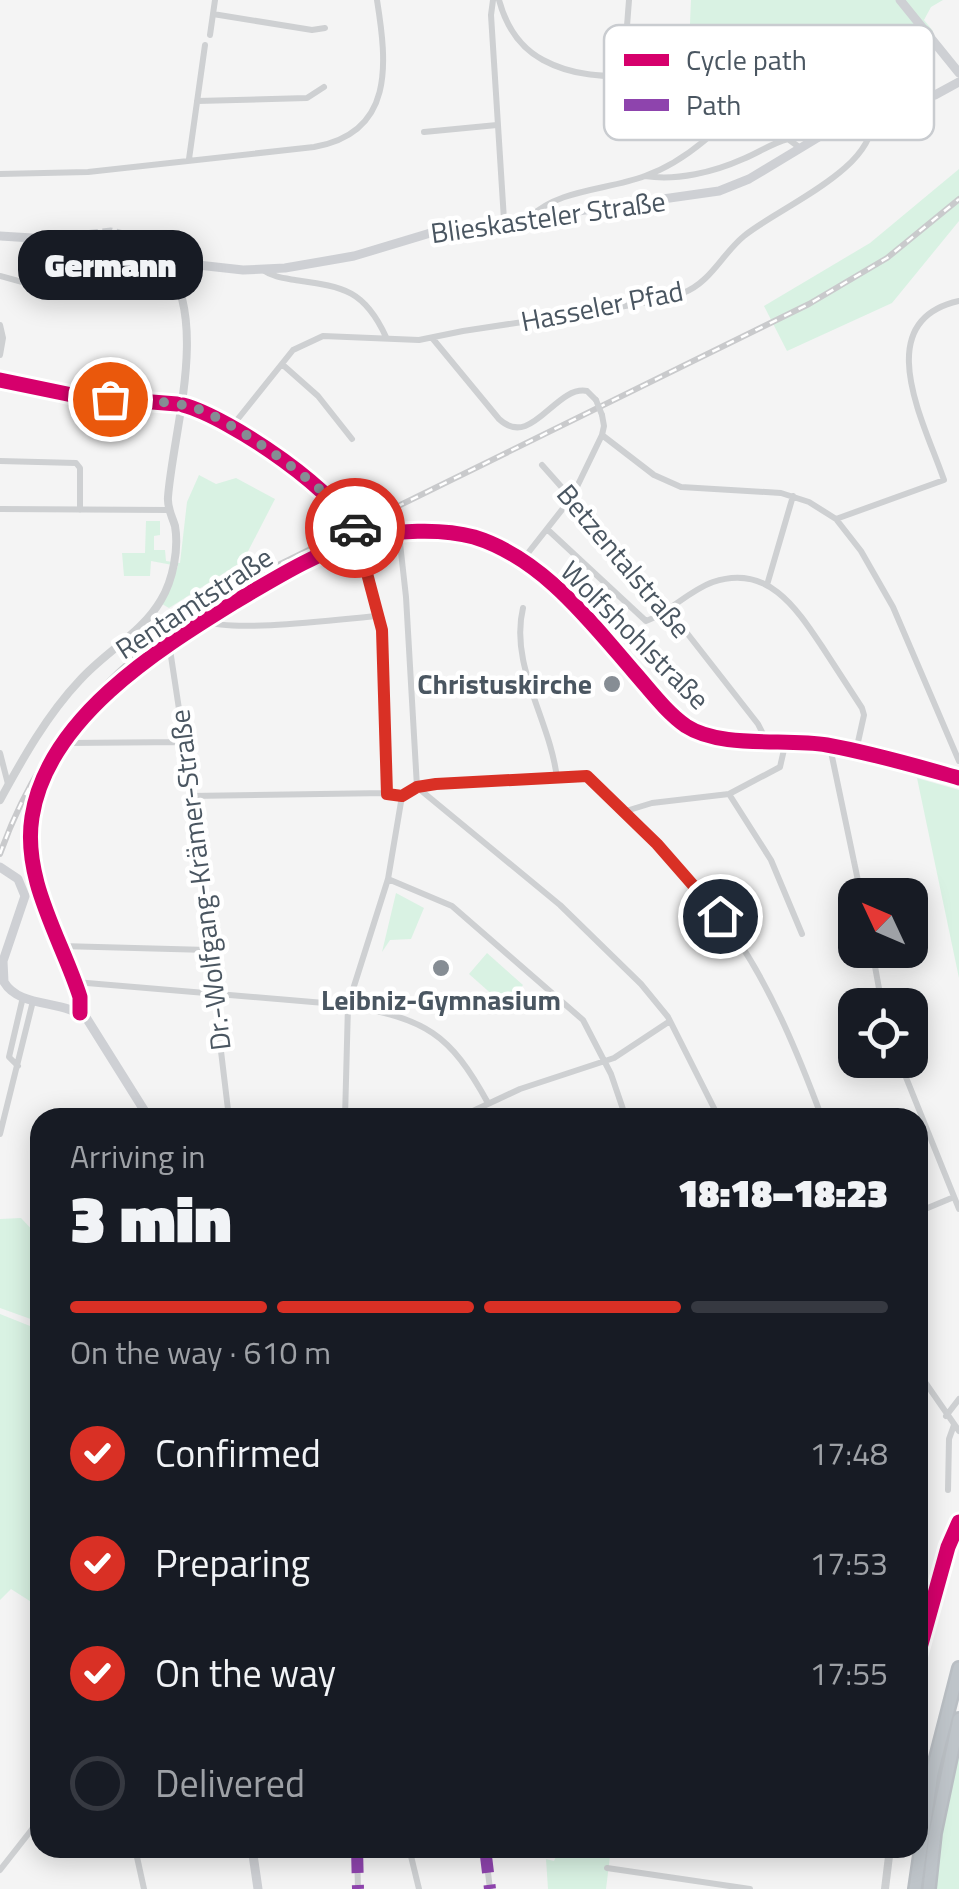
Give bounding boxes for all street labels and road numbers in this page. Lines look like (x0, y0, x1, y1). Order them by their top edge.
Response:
street label: Blieskasteler Straße (428, 179, 668, 254)
street label: Hasseler Pfad (517, 269, 687, 342)
street label: Betzentalstraße (547, 474, 702, 647)
street label: Rentamtstraße (107, 536, 281, 670)
street label: Wolfshohlstraße (551, 550, 720, 719)
street label: Dr.-Wolfgang-Krämer-Straße (157, 707, 242, 1053)

